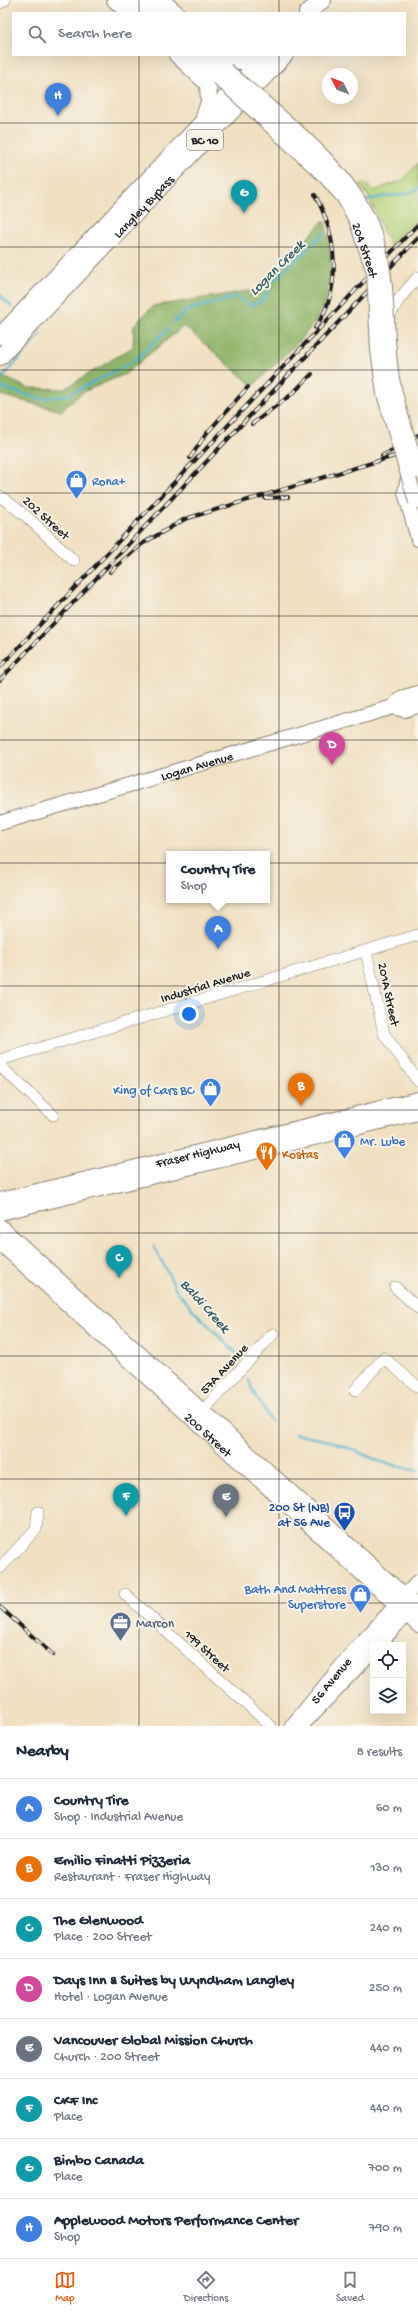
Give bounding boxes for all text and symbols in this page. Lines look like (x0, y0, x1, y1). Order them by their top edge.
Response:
search box (12, 12, 406, 56)
icon: search (26, 23, 48, 45)
text: Search here (58, 25, 132, 43)
north arrow (322, 68, 358, 104)
pin: H (45, 83, 71, 116)
road number: BC 10 (187, 130, 223, 150)
street label: Langley Bypass (111, 172, 179, 242)
pin: G (231, 180, 257, 213)
street label: 204 Street (347, 221, 379, 280)
water label: Logan Creek (247, 236, 310, 300)
shop icon: Rona+ (63, 467, 89, 500)
place label: Rona+ (92, 475, 126, 490)
street label: 202 Street (19, 494, 73, 545)
pin: D (319, 732, 345, 765)
street label: Logan Avenue (159, 750, 235, 785)
popup (166, 851, 270, 903)
text: Country Tire (181, 861, 255, 879)
text: Shop (181, 879, 207, 894)
pin: A (205, 916, 231, 949)
street label: 201A Street (374, 961, 402, 1029)
street label: Industrial Avenue (159, 966, 253, 1007)
your location (179, 1004, 199, 1024)
pin: B (288, 1073, 314, 1106)
shop icon: King of Cars BC (197, 1076, 223, 1109)
place label: King of Cars BC (113, 1084, 195, 1099)
shop icon: Mr. Lube (332, 1127, 358, 1160)
place label: Mr. Lube (360, 1135, 406, 1150)
street label: Fraser Highway (153, 1137, 242, 1172)
restaurant icon: Kostas (254, 1140, 280, 1173)
place label: Kostas (282, 1148, 319, 1163)
pin: C (106, 1245, 132, 1278)
water label: Baldi Creek (176, 1277, 234, 1338)
street label: 57A Avenue (198, 1341, 252, 1398)
street label: 200 Street (180, 1410, 235, 1462)
pin: F (113, 1483, 139, 1516)
pin: E (213, 1484, 239, 1517)
bus stop icon: 200 St (NB) at 56 Ave (332, 1500, 358, 1533)
place label: 200 St (NB) at 56 Ave (269, 1501, 330, 1531)
shop icon: Bath And Mattress Superstore (348, 1582, 374, 1615)
place label: Bath And Mattress Superstore (243, 1583, 347, 1613)
office icon: Marcon (108, 1609, 134, 1642)
place label: Marcon (136, 1617, 175, 1632)
street label: 199 Street (180, 1627, 233, 1677)
map controls (370, 1642, 406, 1714)
button: locate (370, 1642, 406, 1678)
street label: 56 Avenue (309, 1655, 356, 1708)
button: layers (370, 1678, 406, 1714)
text: Nearby (16, 1742, 69, 1762)
text: 8 results (357, 1745, 402, 1760)
text: Country Tire (54, 1792, 129, 1810)
text: A (25, 1801, 33, 1816)
text: 60 m (376, 1801, 402, 1816)
text: Shop · Industrial Avenue (54, 1810, 183, 1825)
text: Emilio Finatti Pizzeria (54, 1852, 190, 1870)
text: B (26, 1861, 32, 1876)
text: 130 m (370, 1861, 402, 1876)
text: Restaurant · Fraser Highway (54, 1870, 210, 1885)
text: The Glenwood (54, 1912, 143, 1930)
text: C (25, 1921, 33, 1936)
text: 240 m (370, 1921, 402, 1936)
text: Place · 200 Street (54, 1930, 152, 1945)
text: Days Inn & Suites by Wyndham Langley (54, 1972, 294, 1990)
text: D (25, 1981, 33, 1996)
text: 250 m (369, 1981, 402, 1996)
text: Hotel · Logan Avenue (54, 1990, 168, 2005)
text: Vancouver Global Mission Church (54, 2032, 253, 2050)
text: E (25, 2041, 33, 2056)
text: 440 m (370, 2041, 402, 2056)
text: Church · 200 Street (54, 2050, 159, 2065)
text: CKF Inc (54, 2092, 97, 2110)
text: F (26, 2101, 32, 2116)
text: 440 m (370, 2101, 402, 2116)
text: Place (54, 2110, 82, 2125)
text: Bimbo Canada (54, 2152, 144, 2170)
text: G (25, 2161, 33, 2176)
text: 700 m (368, 2161, 402, 2176)
text: Place (54, 2170, 82, 2185)
text: Applewood Motors Performance Center (54, 2212, 298, 2230)
text: H (25, 2221, 33, 2236)
text: 790 m (369, 2221, 402, 2236)
text: Shop (54, 2230, 80, 2245)
tab: Map (54, 2269, 76, 2305)
tab: Directions (184, 2269, 228, 2305)
tab: Saved (336, 2269, 364, 2305)

